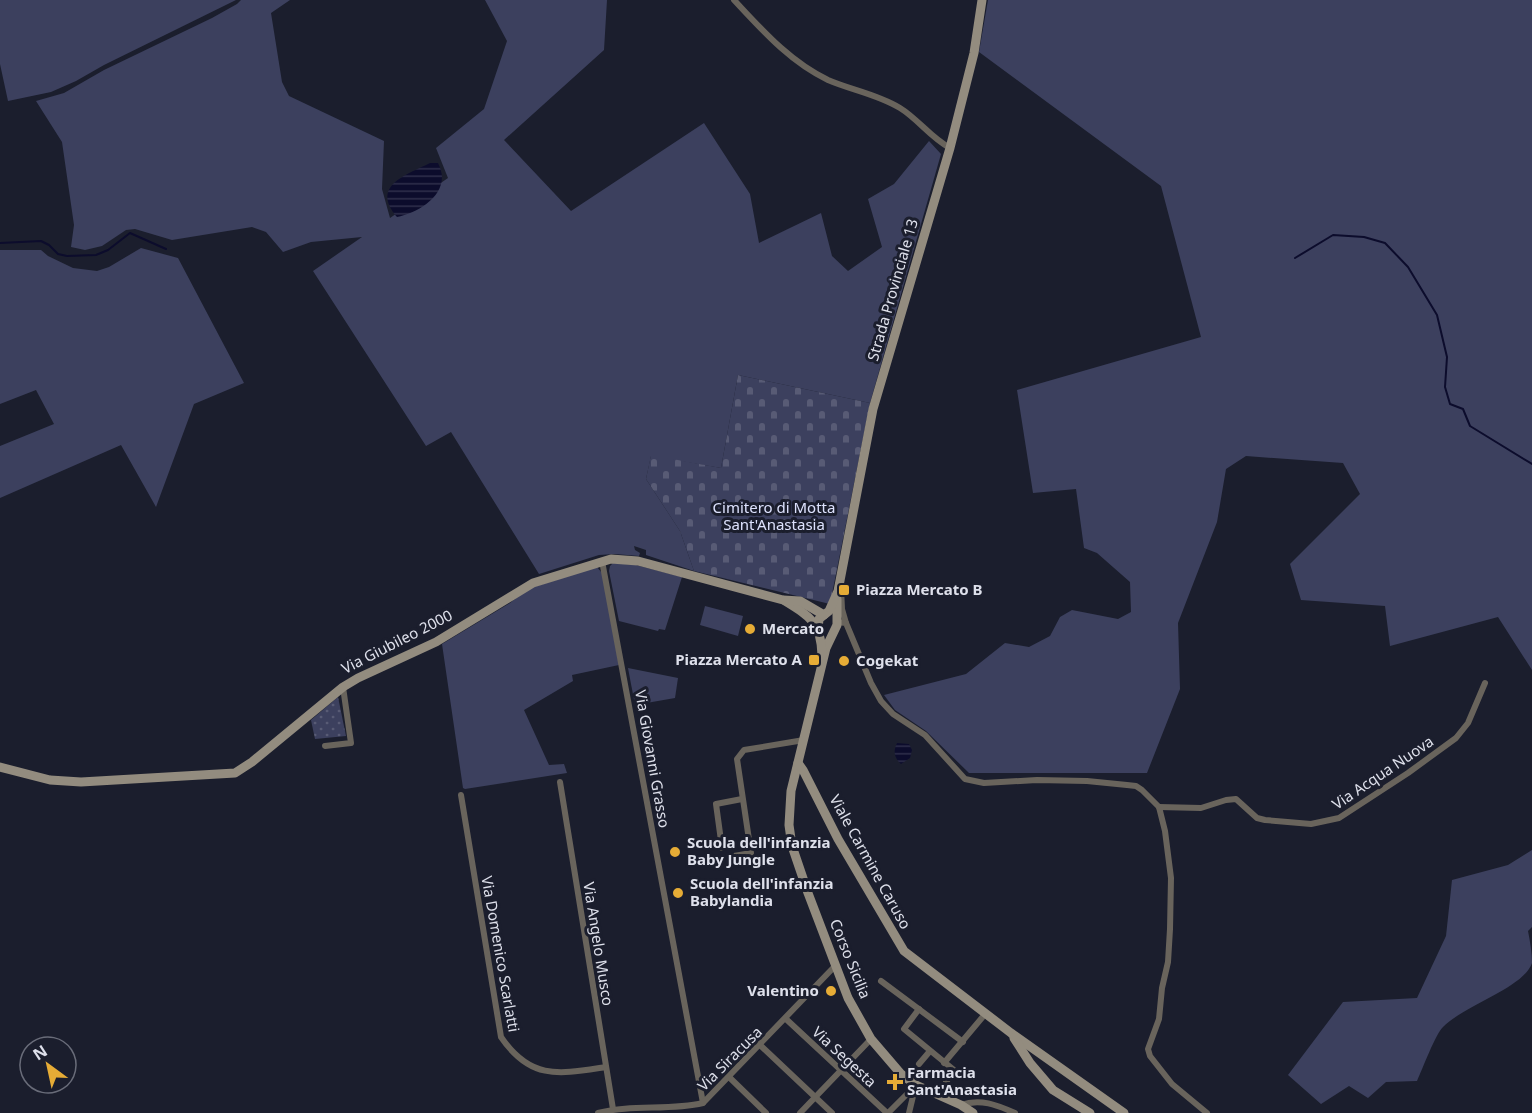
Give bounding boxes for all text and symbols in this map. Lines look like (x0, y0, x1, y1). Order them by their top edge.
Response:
street label: Strada Provinciale 13 (862, 216, 922, 363)
park label: Cimitero di Motta Sant'Anastasia (713, 497, 835, 534)
place label: Piazza Mercato B (856, 579, 982, 599)
marker: Piazza Mercato B (837, 583, 851, 597)
street label: Via Giubileo 2000 (338, 605, 455, 678)
place label: Mercato (762, 618, 824, 638)
marker: Mercato (743, 622, 757, 636)
place label: Piazza Mercato A (675, 649, 803, 669)
place label: Cogekat (856, 650, 919, 670)
marker: Piazza Mercato A (807, 653, 821, 667)
marker: Cogekat (837, 654, 851, 668)
street label: Via Giovanni Grasso (631, 688, 675, 829)
street label: Via Acqua Nuova (1328, 731, 1437, 814)
street label: Viale Carmine Caruso (826, 791, 916, 932)
place label: Scuola dell'infanzia Baby Jungle (687, 832, 831, 869)
marker: Scuola dell'infanzia Baby Jungle (668, 845, 682, 859)
place label: Scuola dell'infanzia Babylandia (690, 873, 834, 910)
street label: Via Domenico Scarlatti (477, 874, 525, 1033)
street label: Via Angelo Musco (579, 881, 619, 1007)
marker: Scuola dell'infanzia Babylandia (671, 886, 685, 900)
street label: Corso Sicilia (826, 916, 876, 1001)
place label: Valentino (747, 980, 819, 1000)
marker: Valentino (824, 984, 838, 998)
street label: Via Segesta (808, 1021, 881, 1091)
street label: Via Siracusa (693, 1022, 766, 1095)
north arrow (18, 1035, 78, 1095)
text: N (28, 1040, 51, 1065)
place label: Farmacia Sant'Anastasia (907, 1062, 1017, 1099)
marker: Farmacia Sant'Anastasia (888, 1075, 902, 1089)

